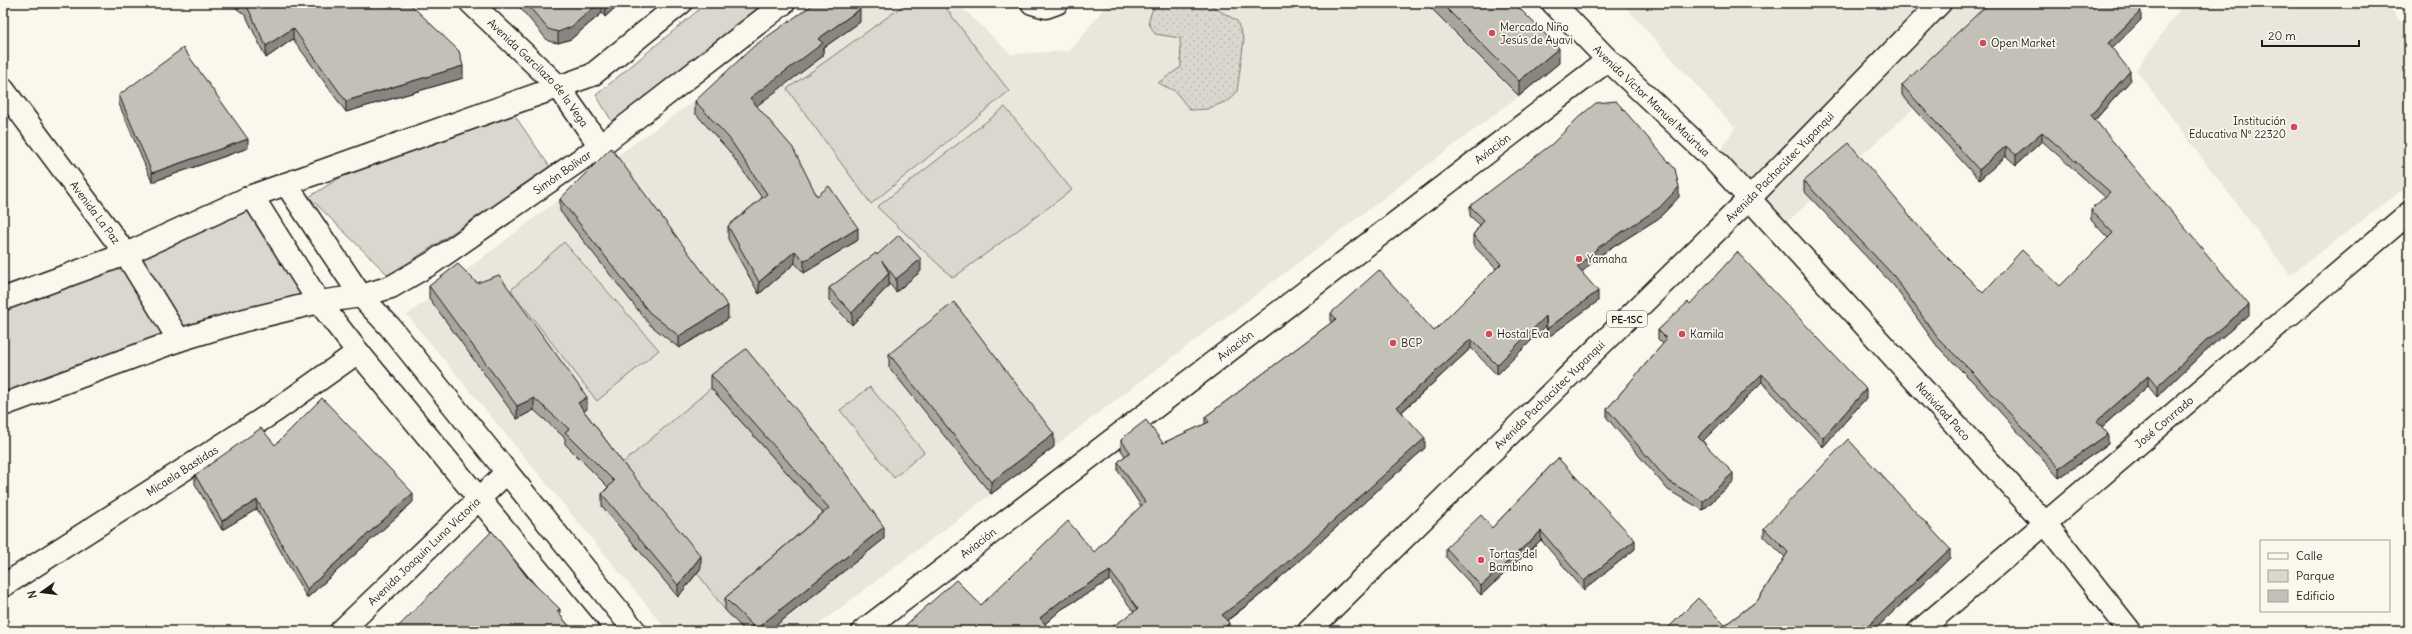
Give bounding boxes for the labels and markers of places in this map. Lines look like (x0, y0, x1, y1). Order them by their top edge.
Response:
place label: Mercado Niño Jesús de Ayavi (1500, 20, 1573, 47)
marker: Mercado Niño Jesús de Ayavi (1487, 28, 1497, 38)
place label: Open Market (1991, 36, 2056, 50)
marker: Open Market (1978, 38, 1988, 48)
place label: Institución Educativa Nº 22320 (2189, 114, 2286, 141)
marker: Institución Educativa Nº 22320 (2289, 122, 2299, 132)
place label: Yamaha (1587, 252, 1627, 266)
marker: Yamaha (1574, 254, 1584, 264)
place label: Hostal Eva (1497, 327, 1549, 341)
place label: Kamila (1690, 327, 1724, 341)
marker: Hostal Eva (1484, 329, 1494, 339)
marker: Kamila (1677, 329, 1687, 339)
place label: BCP (1401, 336, 1422, 350)
marker: BCP (1388, 338, 1398, 348)
place label: Tortas del Bambino (1489, 547, 1537, 574)
marker: Tortas del Bambino (1476, 555, 1486, 565)

